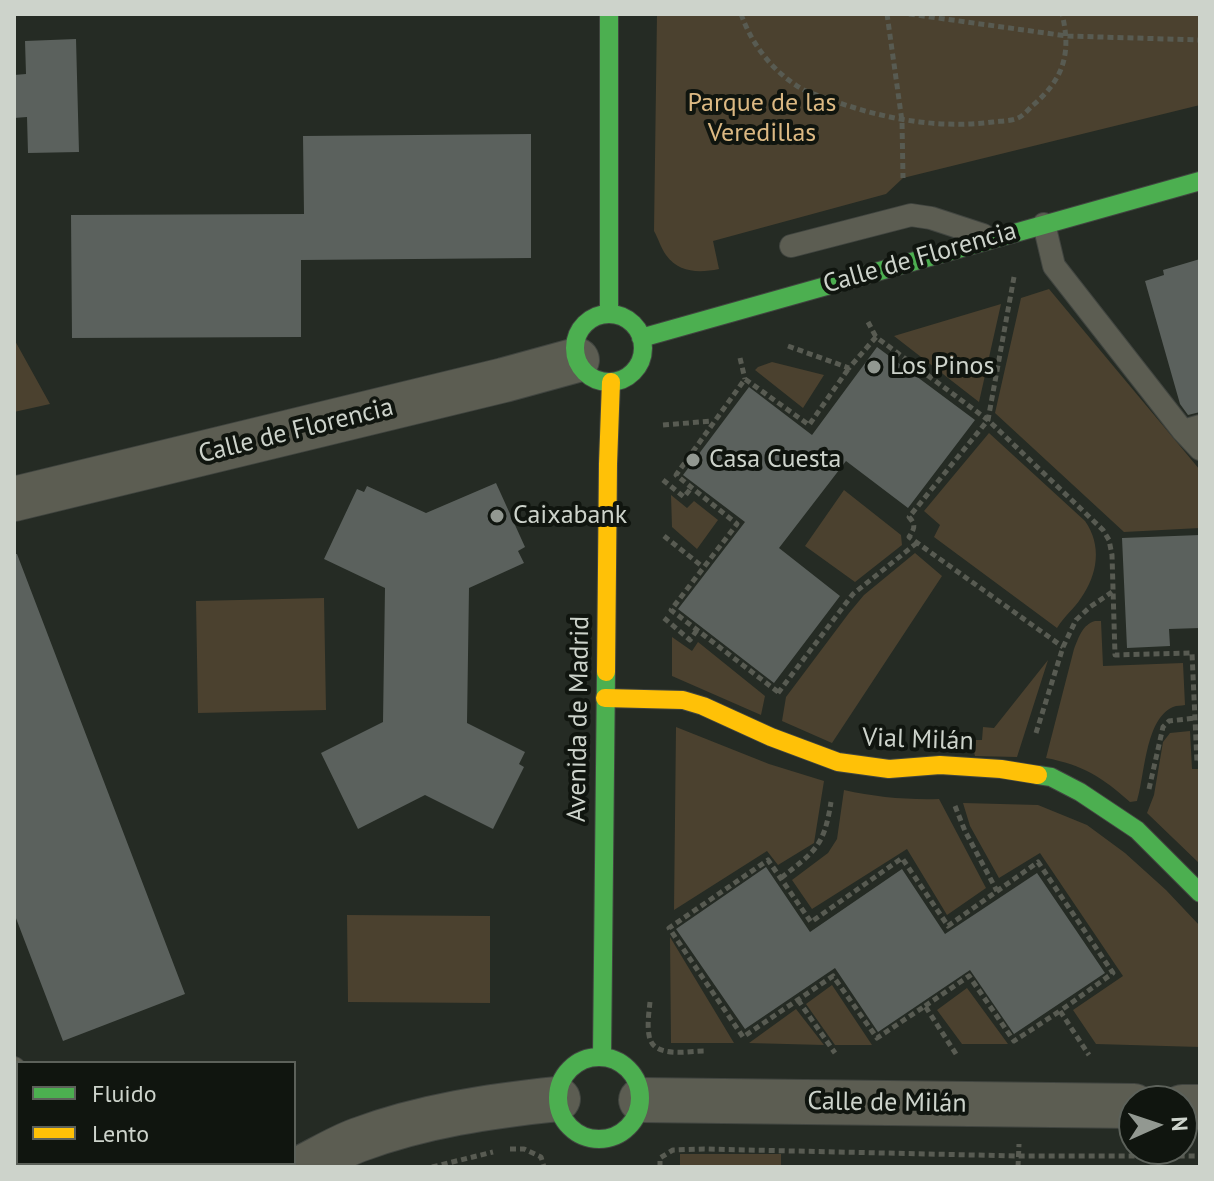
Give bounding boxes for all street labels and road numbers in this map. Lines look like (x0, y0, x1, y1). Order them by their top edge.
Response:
street label: Calle de Florencia (820, 215, 1020, 301)
street label: Calle de Florencia (195, 392, 397, 470)
street label: Avenida de Madrid (562, 616, 596, 822)
street label: Vial Milán (862, 722, 974, 758)
street label: Calle de Milán (807, 1086, 967, 1120)

